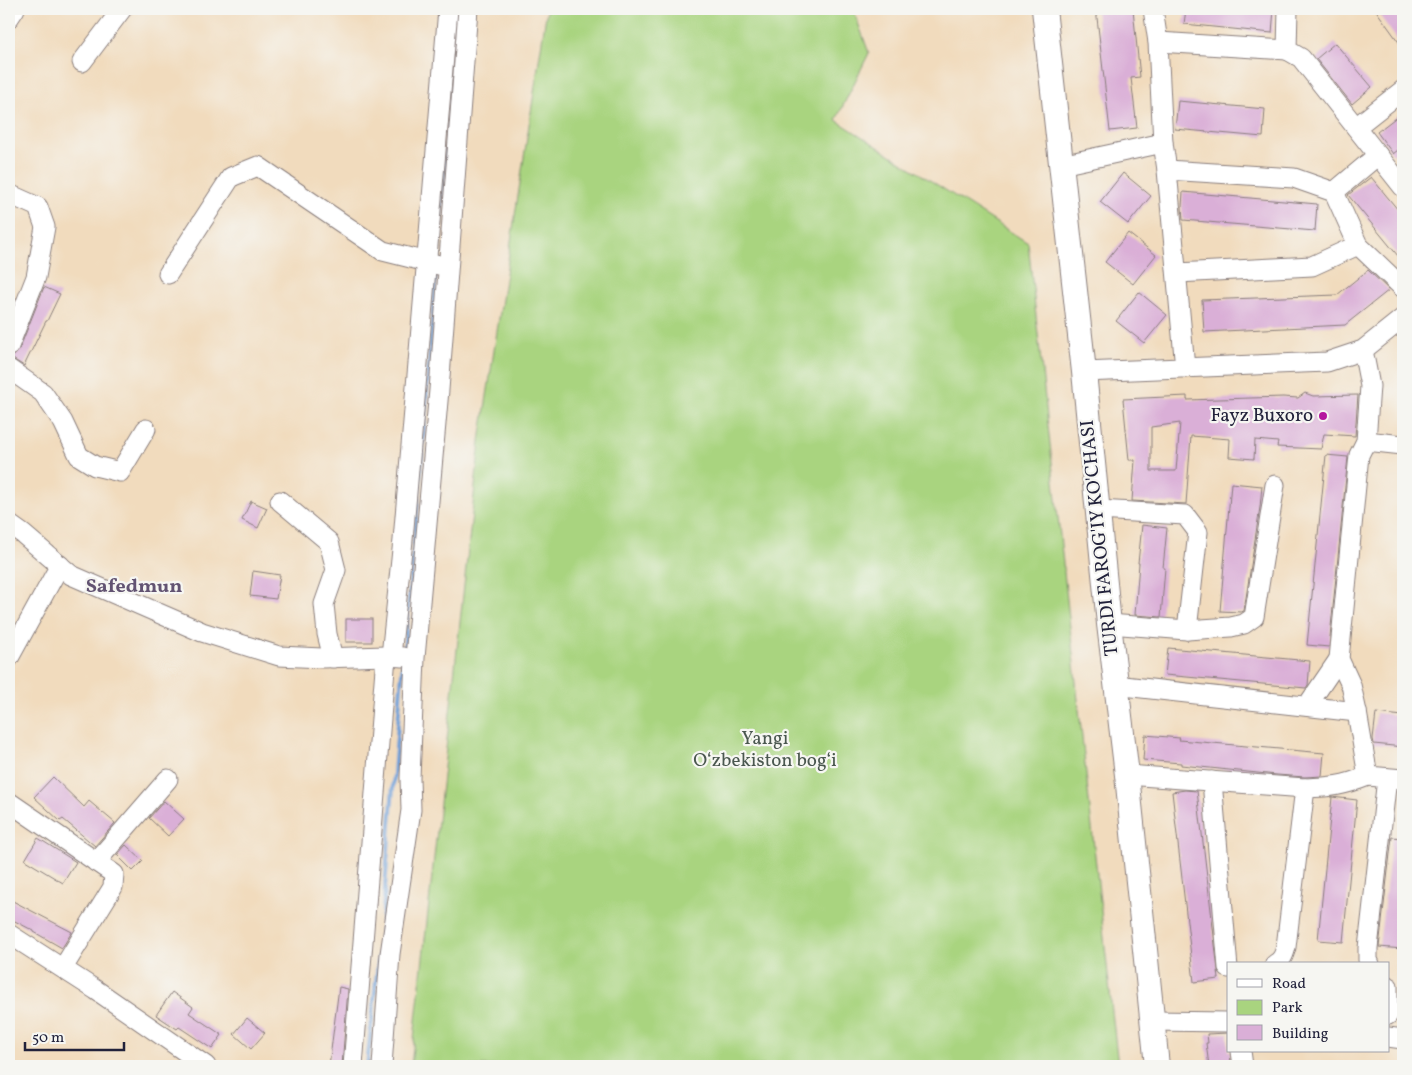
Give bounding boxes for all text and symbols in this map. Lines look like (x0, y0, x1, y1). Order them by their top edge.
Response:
place label: Fayz Buxoro (1211, 403, 1313, 429)
marker: Fayz Buxoro (1317, 410, 1329, 422)
street label: TURDI FAROG'IY KO'CHASI (1075, 419, 1125, 657)
district label: Safedmun (86, 573, 182, 601)
park label: Yangi Oʻzbekiston bogʻi (693, 726, 837, 774)
legend (1227, 962, 1390, 1052)
text: Road (1272, 974, 1306, 995)
text: Park (1272, 998, 1303, 1019)
scale bar (25, 1020, 124, 1052)
text: Building (1272, 1024, 1329, 1045)
text: 50 m (32, 1028, 64, 1049)

